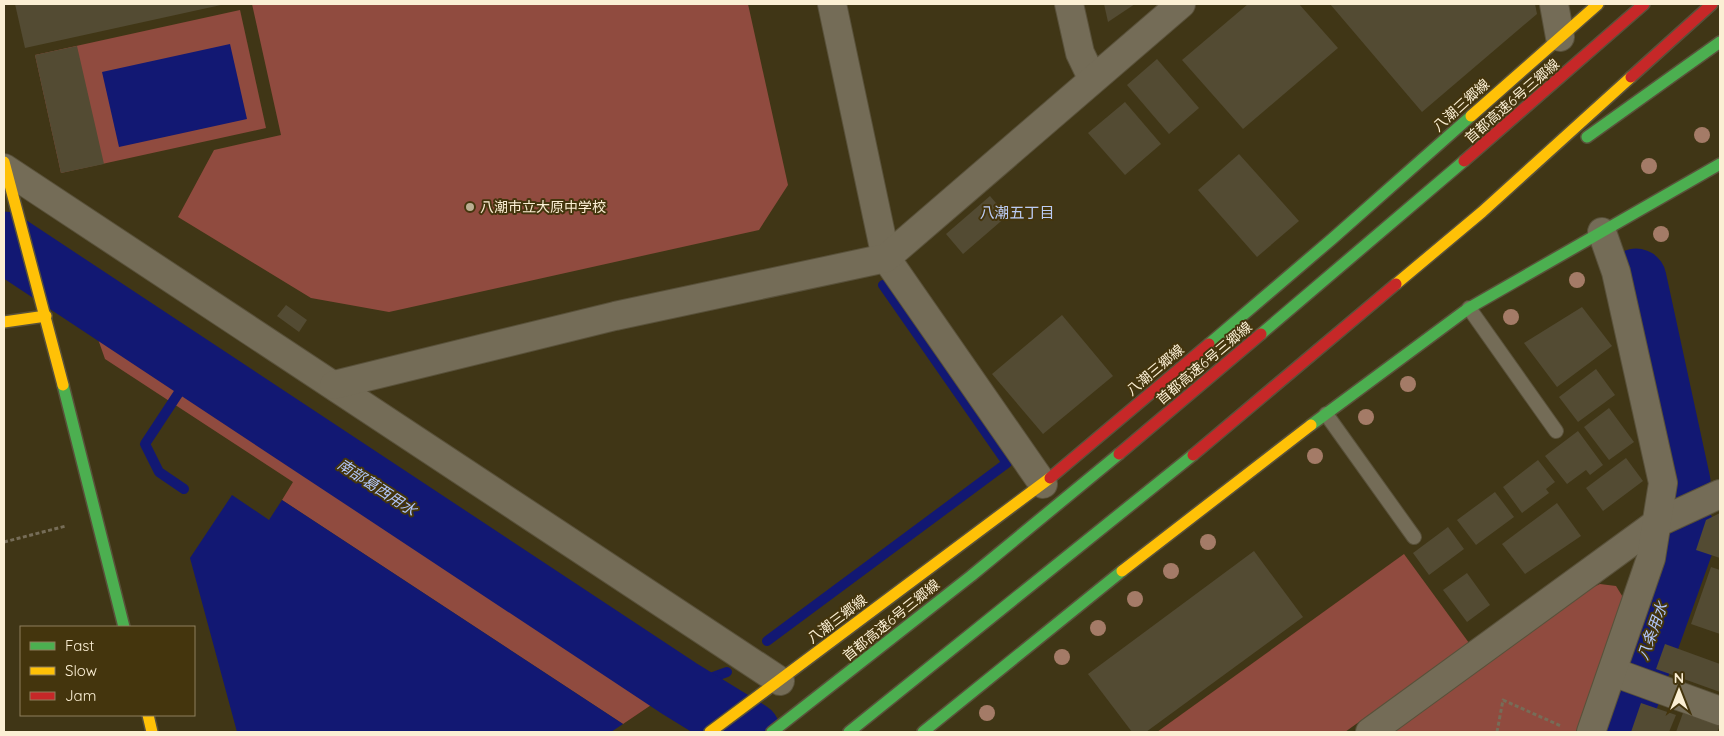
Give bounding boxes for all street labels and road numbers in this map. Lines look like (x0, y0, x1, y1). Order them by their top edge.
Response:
street label: 首都高速6号三郷線 (1461, 55, 1563, 147)
street label: 八潮三郷線 (1429, 75, 1493, 135)
street label: 首都高速6号三郷線 (1152, 318, 1256, 408)
street label: 八潮三郷線 (1122, 341, 1188, 399)
street label: 首都高速6号三郷線 (839, 575, 943, 665)
street label: 八潮三郷線 (804, 591, 870, 647)

